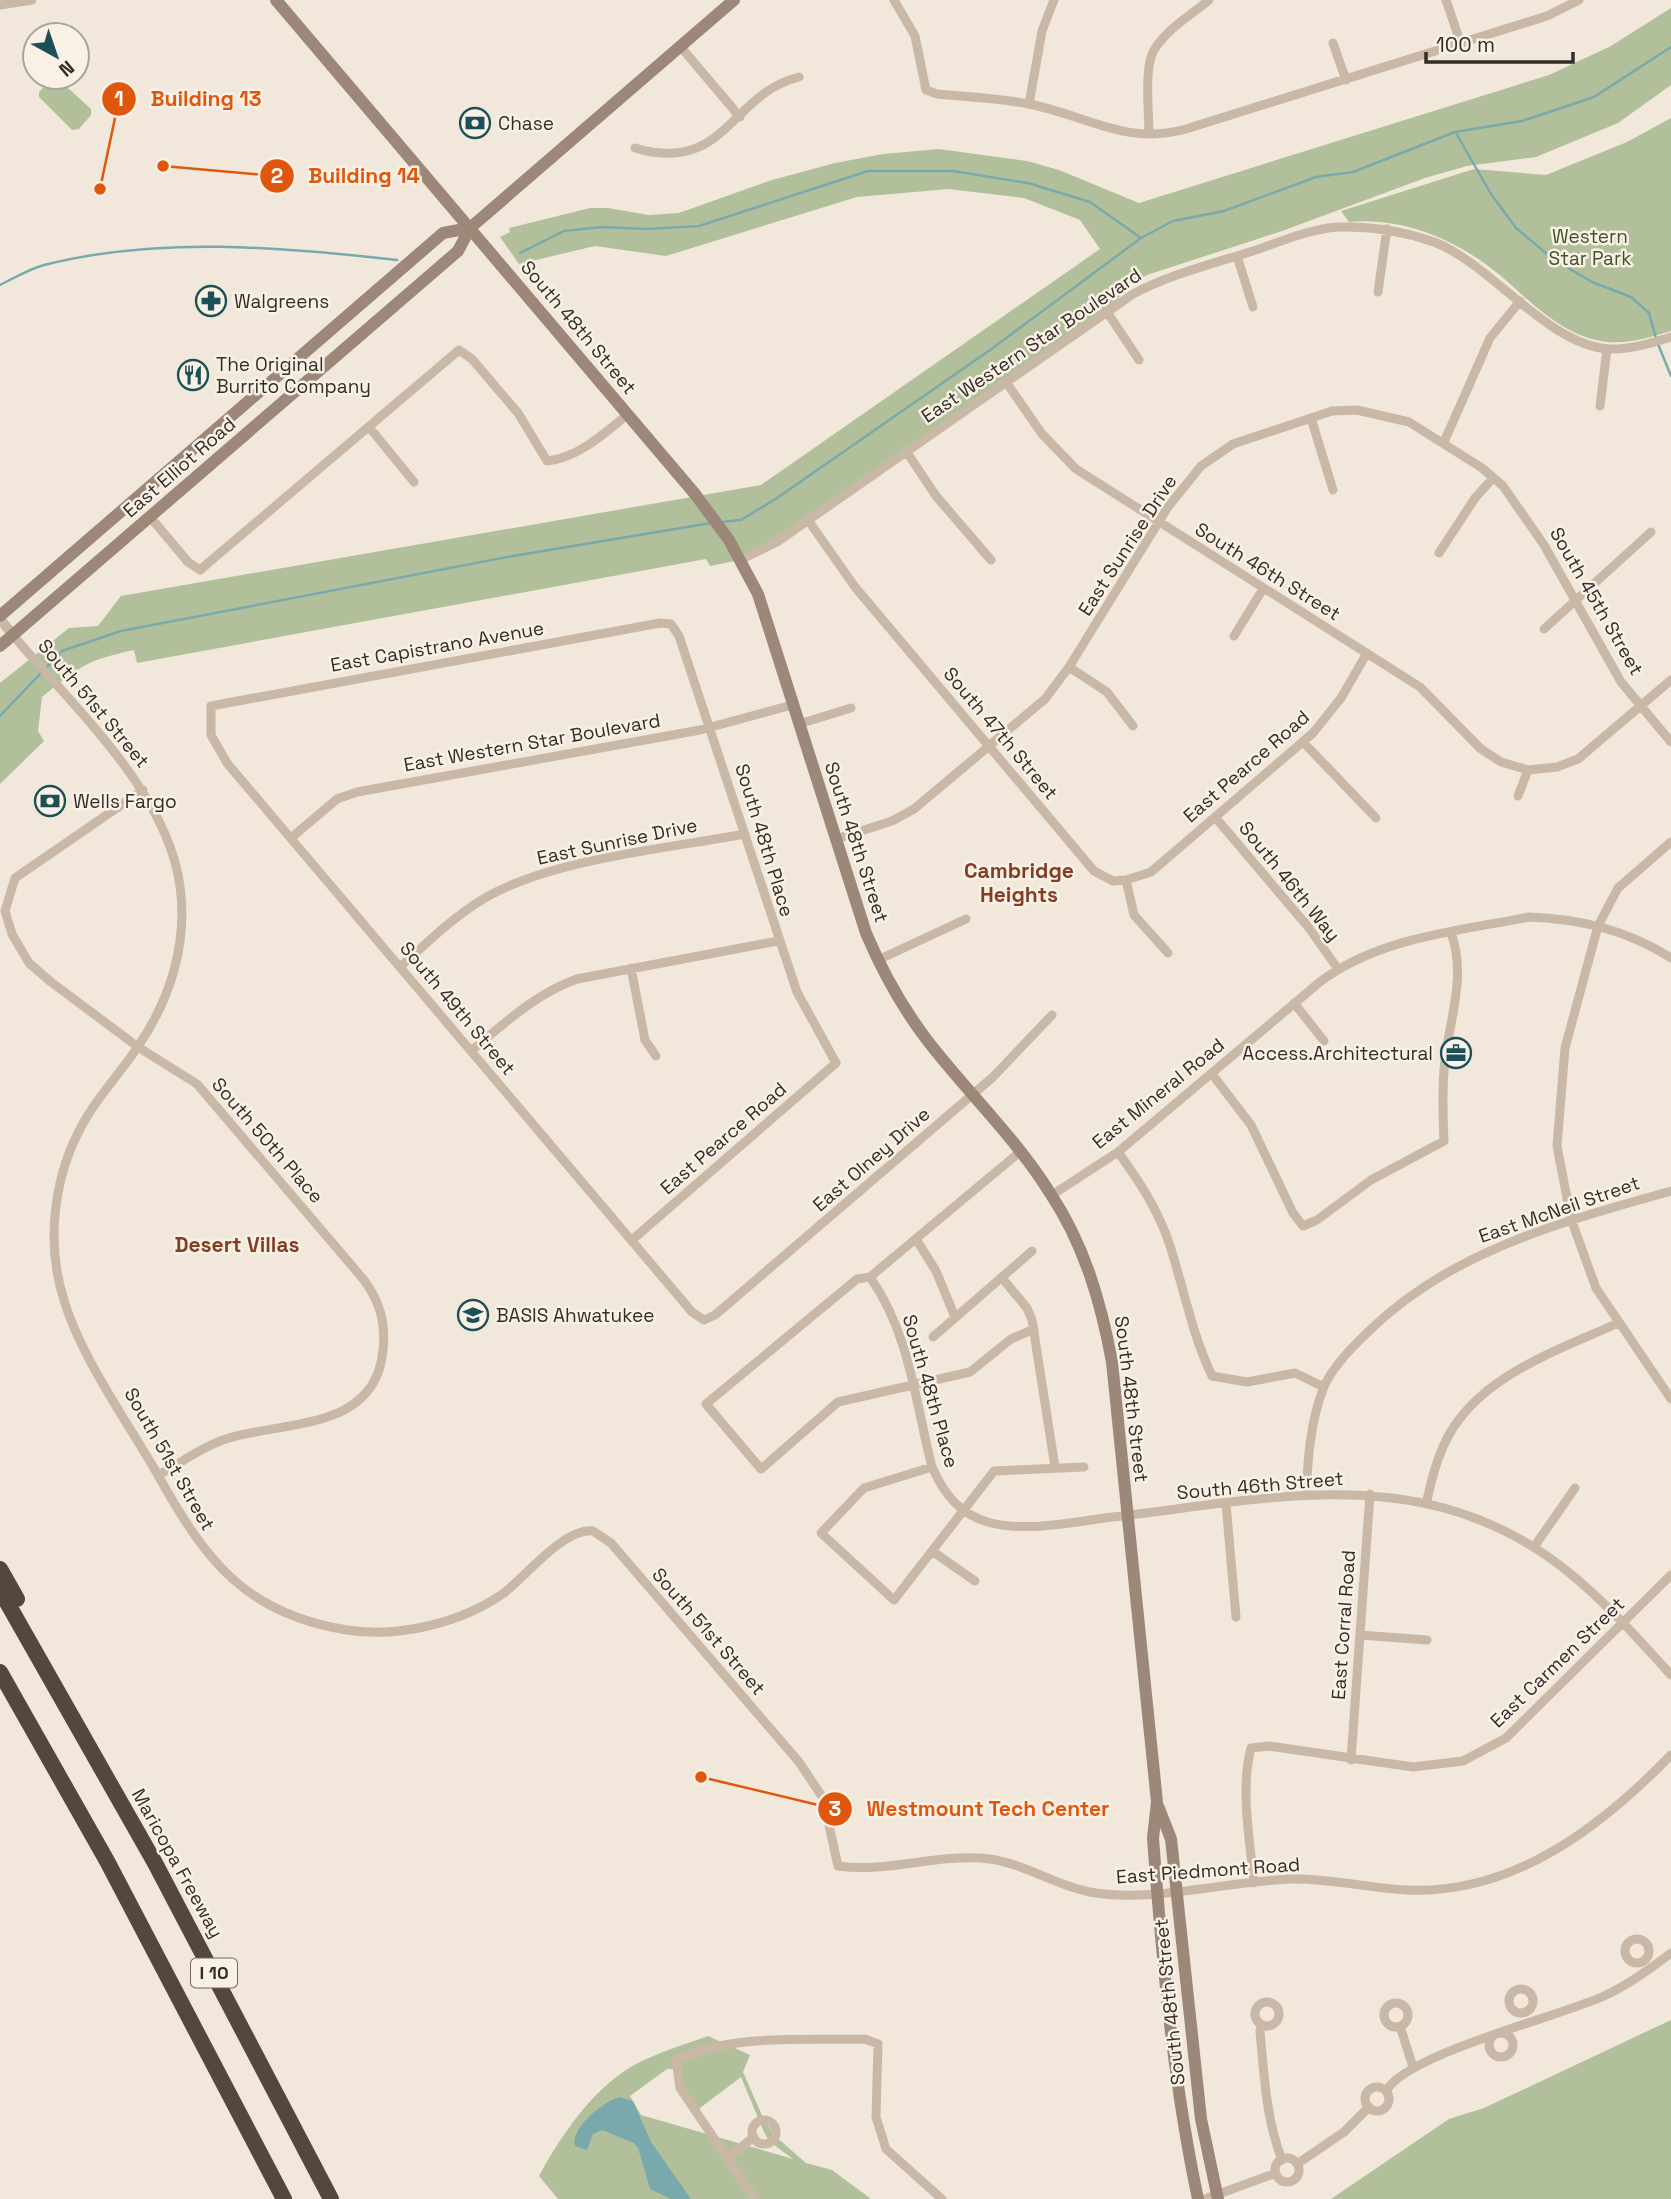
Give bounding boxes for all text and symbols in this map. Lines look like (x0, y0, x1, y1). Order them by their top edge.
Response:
north arrow (21, 21, 91, 91)
scale bar (1426, 21, 1573, 65)
text: 100 m (1436, 31, 1495, 58)
text: N (54, 55, 80, 82)
callout: Building 13 (102, 78, 276, 120)
text: 1 (114, 85, 124, 112)
text: Building 13 (151, 85, 261, 112)
bank icon: Chase (458, 106, 492, 140)
place label: Chase (498, 111, 554, 136)
callout: Building 14 (259, 155, 434, 197)
text: 2 (271, 162, 283, 189)
text: Building 14 (308, 162, 420, 189)
park label: Western Star Park (1549, 224, 1631, 271)
street label: South 48th Street (515, 255, 642, 399)
street label: East Western Star Boulevard (916, 262, 1146, 429)
pharmacy icon: Walgreens (194, 284, 228, 318)
place label: Walgreens (234, 289, 329, 314)
place label: The Original Burrito Company (216, 352, 371, 399)
restaurant icon: The Original Burrito Company (176, 358, 210, 392)
street label: East Elliot Road (118, 412, 241, 523)
street label: East Sunrise Drive (1072, 470, 1182, 621)
street label: South 46th Street (1190, 517, 1345, 626)
street label: South 45th Street (1544, 523, 1649, 680)
street label: East Capistrano Avenue (328, 615, 546, 678)
street label: South 51st Street (32, 634, 155, 773)
street label: South 47th Street (938, 662, 1063, 805)
street label: East Pearce Road (1178, 705, 1315, 828)
street label: East Western Star Boulevard (402, 708, 662, 777)
street label: South 48th Street (819, 759, 894, 926)
street label: South 48th Place (729, 761, 800, 920)
bank icon: Wells Fargo (33, 784, 67, 818)
place label: Wells Fargo (73, 789, 177, 814)
street label: East Sunrise Drive (535, 812, 700, 871)
street label: South 46th Way (1233, 816, 1346, 947)
district label: Cambridge Heights (964, 857, 1074, 908)
street label: South 49th Street (394, 936, 521, 1080)
street label: East Mineral Road (1087, 1032, 1229, 1154)
office icon: Access.Architectural (1439, 1036, 1473, 1070)
place label: Access.Architectural (1242, 1041, 1433, 1066)
street label: South 50th Place (206, 1072, 329, 1208)
street label: East Pearce Road (655, 1077, 792, 1200)
street label: East Olney Drive (808, 1102, 935, 1217)
street label: East McNeil Street (1475, 1170, 1643, 1249)
district label: Desert Villas (175, 1231, 300, 1258)
school or university icon: BASIS Ahwatukee (456, 1298, 490, 1332)
place label: BASIS Ahwatukee (496, 1303, 654, 1328)
street label: South 48th Place (897, 1311, 964, 1471)
street label: South 48th Street (1109, 1314, 1154, 1484)
street label: South 51st Street (119, 1383, 221, 1535)
street label: South 46th Street (1176, 1466, 1344, 1505)
street label: East Corral Road (1326, 1549, 1361, 1701)
street label: South 51st Street (646, 1562, 771, 1700)
street label: East Carmen Street (1485, 1592, 1630, 1733)
street label: Maricopa Freeway (126, 1784, 229, 1942)
callout: Westmount Tech Center (818, 1788, 1124, 1830)
text: 3 (829, 1795, 841, 1822)
text: Westmount Tech Center (867, 1795, 1109, 1822)
street label: East Piedmont Road (1115, 1852, 1301, 1889)
street label: South 48th Street (1148, 1917, 1191, 2086)
road number: I 10 (191, 1958, 237, 1987)

